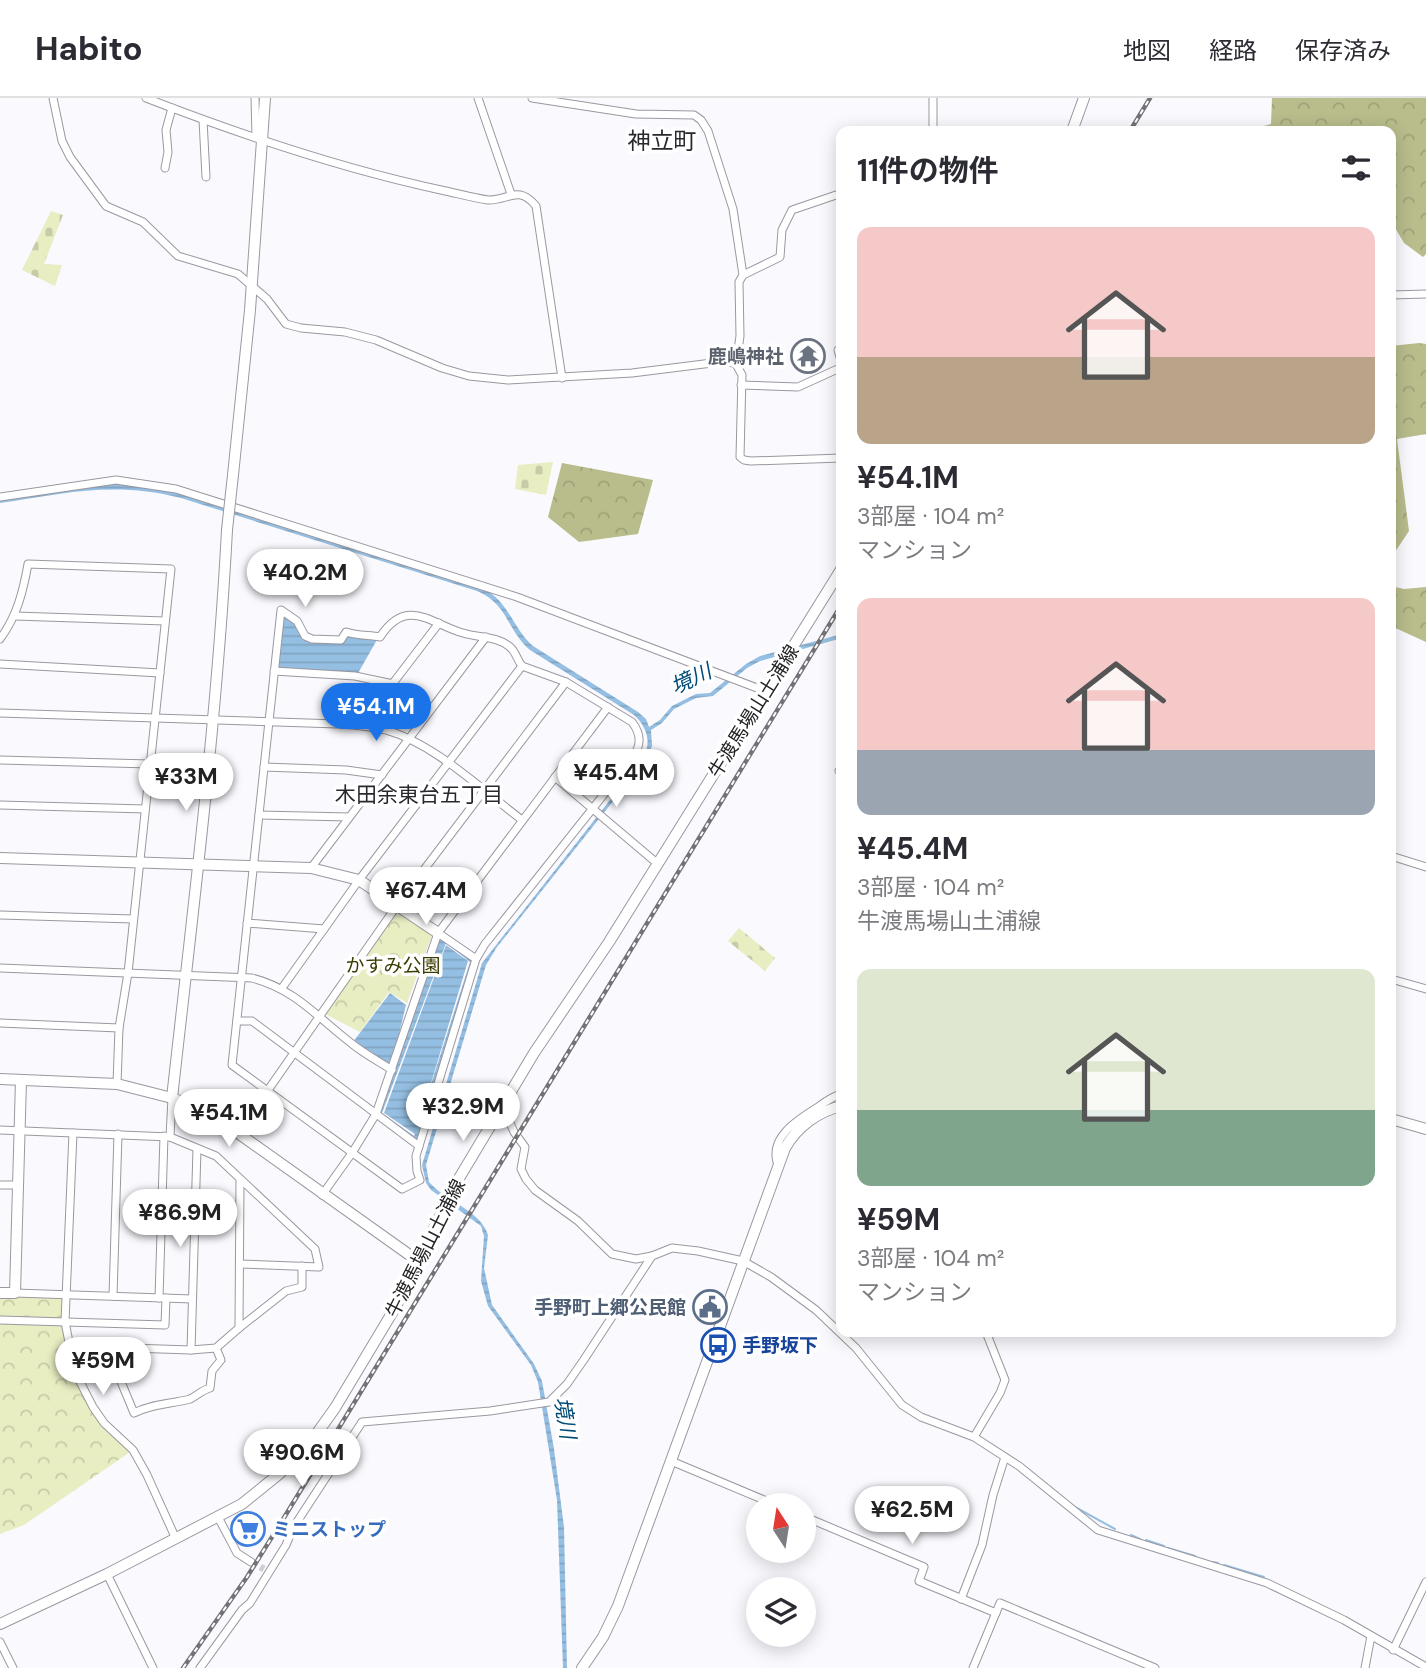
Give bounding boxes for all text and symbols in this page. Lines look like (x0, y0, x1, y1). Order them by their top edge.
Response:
text: Habito (35, 27, 143, 70)
text: 地図 (1123, 35, 1171, 66)
text: 経路 (1209, 35, 1257, 66)
text: 保存済み (1295, 35, 1391, 66)
district label: 神立町 (628, 126, 697, 156)
icon: filters (1337, 149, 1375, 187)
text: 11件の物件 (857, 151, 999, 190)
icon: home (1053, 272, 1179, 398)
temple icon: 鹿嶋神社 (789, 337, 827, 375)
place label: 鹿嶋神社 (708, 344, 784, 369)
text: ¥54.1M (857, 458, 959, 497)
text: 3部屋 · 104 m² (857, 501, 1004, 531)
text: マンション (857, 535, 972, 565)
pin: ¥40.2M (248, 550, 362, 609)
text: ¥40.2M (263, 557, 347, 587)
street label: 牛渡馬場山土浦線 (703, 640, 804, 782)
icon: home (1053, 643, 1179, 769)
water label: 境川 (666, 657, 718, 701)
pin: ¥54.1M (319, 684, 433, 743)
text: ¥54.1M (337, 691, 415, 721)
pin: ¥45.4M (559, 750, 673, 809)
pin: ¥33M (145, 754, 227, 813)
text: ¥45.4M (573, 757, 659, 787)
text: ¥33M (154, 761, 218, 791)
district label: 木田余東台五丁目 (335, 781, 503, 809)
text: ¥45.4M (857, 829, 968, 868)
pin: ¥67.4M (369, 868, 483, 927)
text: 3部屋 · 104 m² (857, 872, 1004, 902)
text: ¥67.4M (385, 875, 467, 905)
text: 牛渡馬場山土浦線 (857, 906, 1041, 936)
park label: かすみ公園 (345, 953, 441, 978)
icon: home (1053, 1014, 1179, 1140)
pin: ¥32.9M (406, 1084, 520, 1143)
pin: ¥54.1M (172, 1090, 286, 1149)
text: ¥32.9M (422, 1091, 504, 1121)
text: ¥54.1M (190, 1097, 268, 1127)
street label: 牛渡馬場山土浦線 (380, 1175, 471, 1322)
pin: ¥86.9M (123, 1190, 237, 1249)
text: ¥86.9M (138, 1197, 222, 1227)
text: ¥59M (857, 1200, 940, 1239)
text: 3部屋 · 104 m² (857, 1243, 1004, 1273)
text: マンション (857, 1277, 972, 1307)
public building icon: 手野町上郷公民館 (691, 1288, 729, 1326)
place label: 手野町上郷公民館 (534, 1295, 686, 1320)
bus stop icon: 手野坂下 (699, 1326, 737, 1364)
place label: 手野坂下 (742, 1333, 818, 1358)
pin: ¥59M (62, 1338, 144, 1397)
text: ¥59M (71, 1345, 135, 1375)
water label: 境川 (548, 1395, 582, 1443)
pin: ¥90.6M (245, 1430, 359, 1489)
text: ¥90.6M (260, 1437, 344, 1467)
pin: ¥62.5M (855, 1486, 969, 1546)
north arrow (746, 1493, 816, 1563)
map controls (746, 1493, 816, 1647)
text: ¥62.5M (870, 1494, 954, 1524)
supermarket icon: ミニストップ (229, 1510, 267, 1548)
place label: ミニストップ (272, 1517, 386, 1542)
button: layers (746, 1577, 816, 1647)

